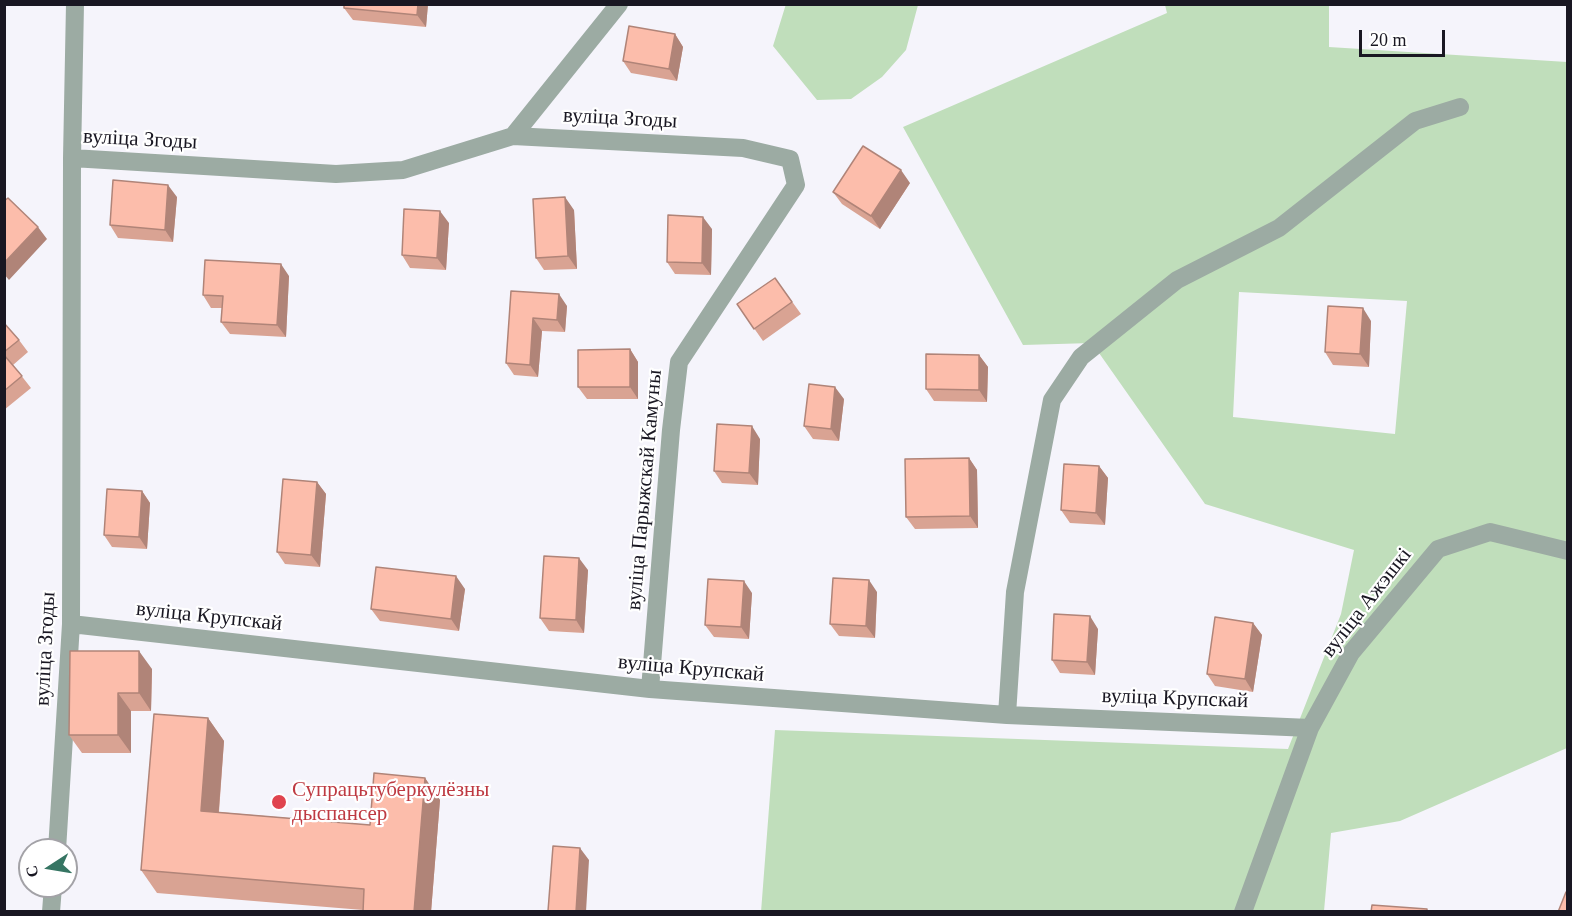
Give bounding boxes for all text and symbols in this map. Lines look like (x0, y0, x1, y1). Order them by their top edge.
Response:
scale bar (1362, 18, 1448, 56)
text: 20 m (1370, 30, 1407, 50)
street label: вуліца Згоды (562, 103, 678, 135)
street label: вуліца Згоды (82, 124, 198, 156)
street label: вуліца Парыжскай Камуны (622, 369, 668, 611)
street label: вуліца Ажэшкі (1317, 543, 1417, 663)
street label: вуліца Згоды (30, 591, 62, 707)
street label: вуліца Крупскай (135, 597, 283, 637)
street label: вуліца Крупскай (617, 650, 765, 688)
street label: вуліца Крупскай (1101, 684, 1249, 714)
place label: Супрацьтуберкулёзны дыспансер (292, 777, 489, 827)
marker: Супрацьтуберкулёзны дыспансер (270, 793, 288, 811)
north arrow (18, 838, 78, 898)
text: С (22, 864, 41, 879)

